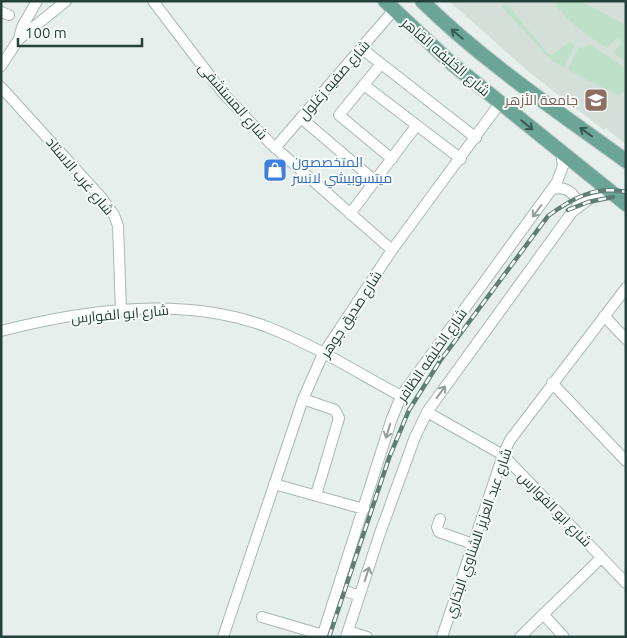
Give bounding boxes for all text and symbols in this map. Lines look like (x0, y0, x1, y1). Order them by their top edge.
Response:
street label: شارع الخليفه القاهر (397, 14, 493, 100)
scale bar (18, 15, 141, 47)
text: 100 m (25, 24, 67, 41)
one-way arrow (451, 29, 464, 40)
street label: شارع صفيه زغلول (295, 37, 374, 124)
street label: شارع المستشفى (194, 59, 271, 143)
school or university icon: جامعة الأزهر (583, 87, 609, 113)
place label: جامعة الأزهر (504, 92, 578, 108)
one-way arrow (520, 119, 533, 130)
one-way arrow (579, 127, 593, 137)
street label: شارع غرب الاستاد (42, 134, 117, 219)
place label: المتخصصون ميتسوبيشي لانسر (291, 154, 392, 189)
shop icon: المتخصصون ميتسوبيشي لانسر (262, 157, 288, 183)
one-way arrow (531, 204, 542, 217)
street label: شارع صديق جوهر (317, 268, 386, 362)
street label: شارع ابو الفوارس (70, 302, 170, 327)
street label: شارع الخليفه الظافر (393, 305, 471, 406)
one-way arrow (436, 385, 446, 399)
one-way arrow (382, 423, 392, 439)
street label: شارع عبد العزيز الشناوي البخاري (441, 446, 518, 621)
street label: شارع ابو الفوارس (514, 468, 595, 551)
one-way arrow (362, 566, 372, 582)

